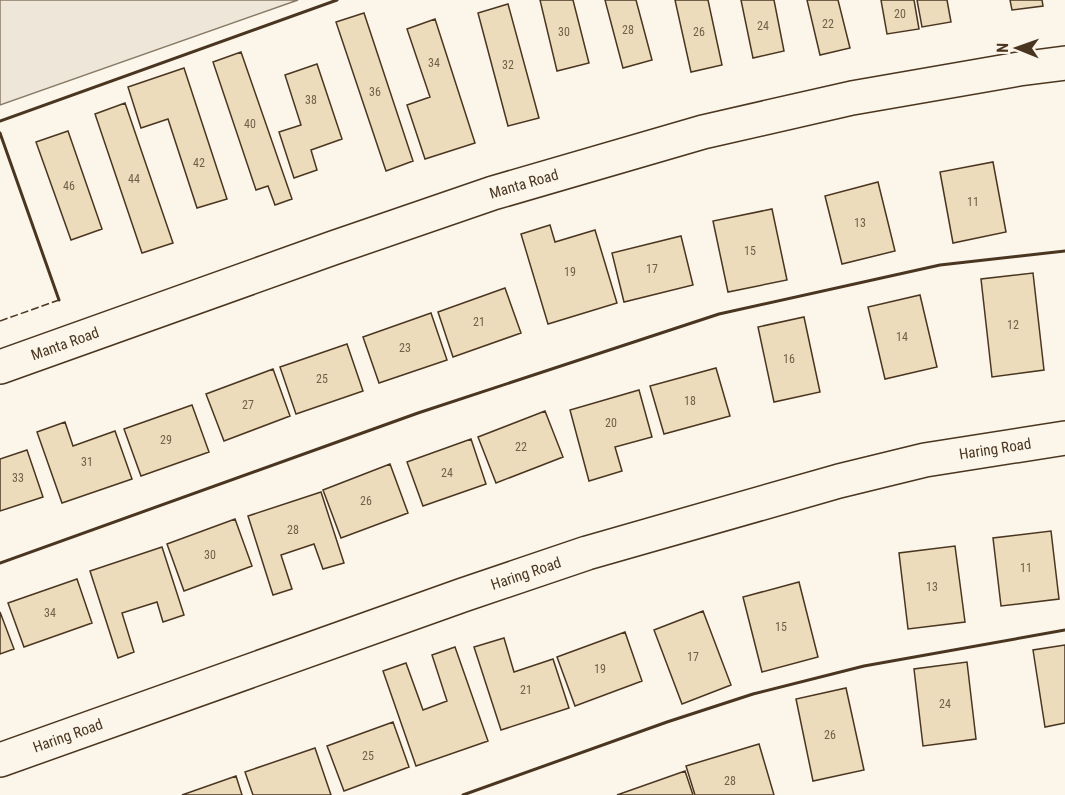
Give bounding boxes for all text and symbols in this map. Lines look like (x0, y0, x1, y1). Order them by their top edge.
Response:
house number: 20 (894, 7, 906, 21)
house number: 22 (822, 17, 834, 31)
north arrow (987, 18, 1047, 78)
house number: 24 (757, 19, 769, 33)
house number: 28 (622, 23, 634, 37)
house number: 30 (558, 25, 570, 39)
house number: 26 (693, 25, 705, 39)
text: N (993, 43, 1012, 53)
house number: 34 (428, 56, 440, 70)
house number: 32 (502, 58, 514, 72)
house number: 36 (369, 85, 381, 99)
house number: 38 (305, 93, 317, 107)
house number: 40 (244, 117, 256, 131)
house number: 42 (193, 156, 205, 170)
street label: Manta Road (487, 165, 561, 203)
house number: 44 (128, 172, 140, 186)
house number: 46 (63, 179, 75, 193)
house number: 11 (967, 195, 979, 209)
house number: 13 (854, 216, 866, 230)
house number: 15 (744, 244, 756, 258)
house number: 17 (646, 262, 658, 276)
house number: 19 (564, 265, 576, 279)
house number: 21 (473, 315, 485, 329)
house number: 12 (1007, 318, 1019, 332)
street label: Manta Road (29, 323, 101, 364)
house number: 14 (896, 330, 908, 344)
house number: 23 (399, 341, 411, 355)
house number: 16 (783, 352, 795, 366)
house number: 25 (316, 372, 328, 386)
house number: 18 (684, 394, 696, 408)
house number: 27 (242, 398, 254, 412)
house number: 20 (605, 416, 617, 430)
house number: 29 (160, 433, 172, 447)
street label: Haring Road (958, 434, 1032, 464)
house number: 22 (515, 440, 527, 454)
house number: 31 (81, 455, 93, 469)
house number: 24 (441, 466, 453, 480)
house number: 33 (12, 471, 24, 485)
house number: 26 (360, 494, 372, 508)
house number: 28 (287, 523, 299, 537)
house number: 30 (204, 548, 216, 562)
street label: Haring Road (489, 553, 563, 594)
house number: 11 (1020, 561, 1032, 575)
house number: 13 (926, 580, 938, 594)
house number: 34 (44, 606, 56, 620)
house number: 15 (775, 620, 787, 634)
house number: 17 (687, 650, 699, 664)
house number: 19 (594, 662, 606, 676)
house number: 21 (520, 683, 532, 697)
house number: 24 (939, 697, 951, 711)
street label: Haring Road (31, 715, 105, 757)
house number: 26 (824, 728, 836, 742)
house number: 25 (362, 749, 374, 763)
house number: 28 (724, 774, 736, 788)

